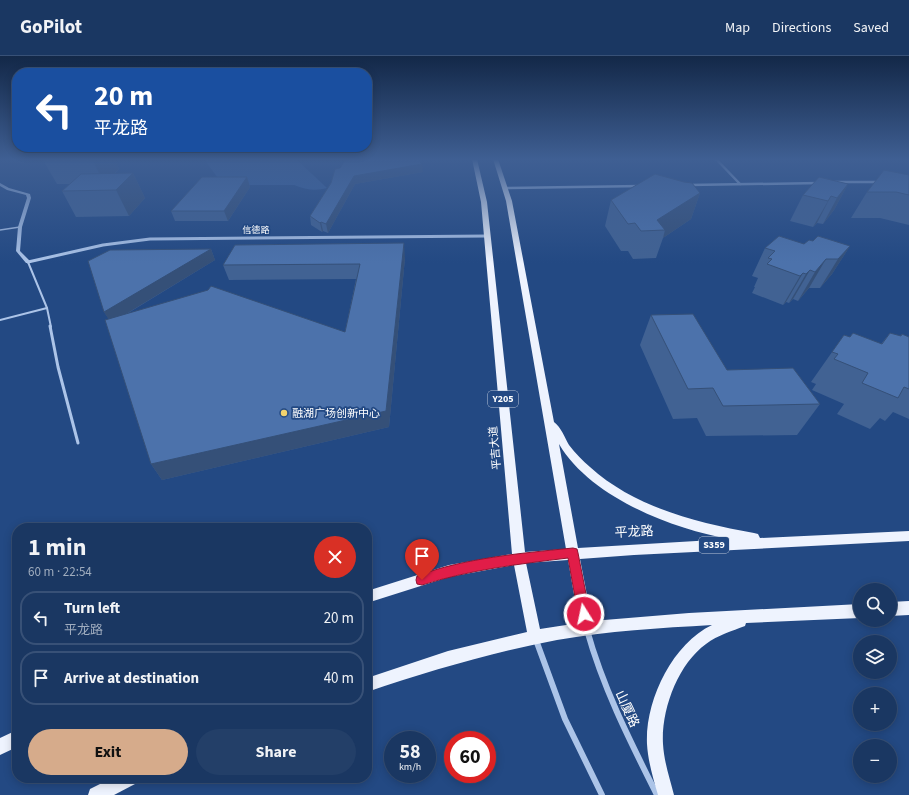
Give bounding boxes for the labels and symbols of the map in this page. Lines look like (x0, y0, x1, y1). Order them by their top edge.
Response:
street label: 信德路 (242, 224, 270, 237)
road number: Y205 (488, 391, 518, 407)
place label: 融湖广场创新中心 (292, 406, 380, 421)
marker: 融湖广场创新中心 (279, 408, 289, 418)
street label: 平吉大道 (486, 425, 504, 471)
street label: 平龙路 (614, 522, 654, 542)
road number: S359 (699, 537, 729, 553)
pin (405, 539, 439, 580)
position arrow (563, 593, 605, 635)
street label: 山厦路 (611, 688, 643, 730)
speed limit sign: 60 (444, 731, 496, 783)

